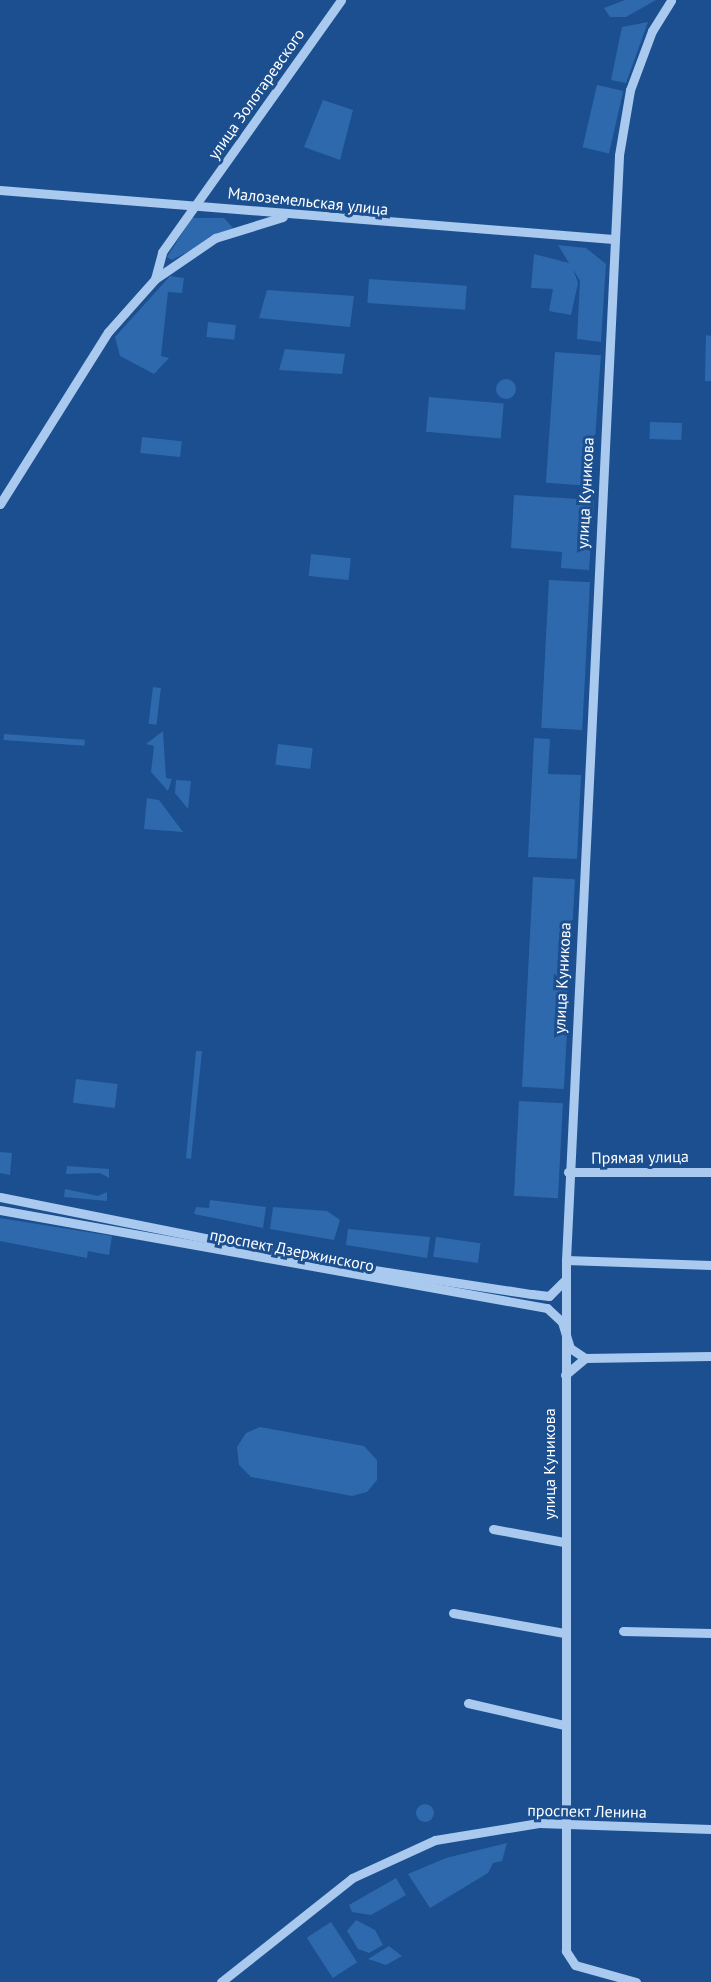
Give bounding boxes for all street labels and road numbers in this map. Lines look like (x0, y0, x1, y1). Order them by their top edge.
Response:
street label: улица Золотаревского (204, 25, 308, 163)
street label: Малоземельская улица (227, 183, 389, 219)
street label: улица Куникова (572, 437, 598, 549)
street label: улица Куникова (549, 922, 575, 1034)
street label: Прямая улица (591, 1147, 689, 1167)
street label: проспект Дзержинского (208, 1225, 376, 1275)
street label: улица Куникова (539, 1408, 559, 1520)
street label: проспект Ленина (527, 1800, 647, 1822)

